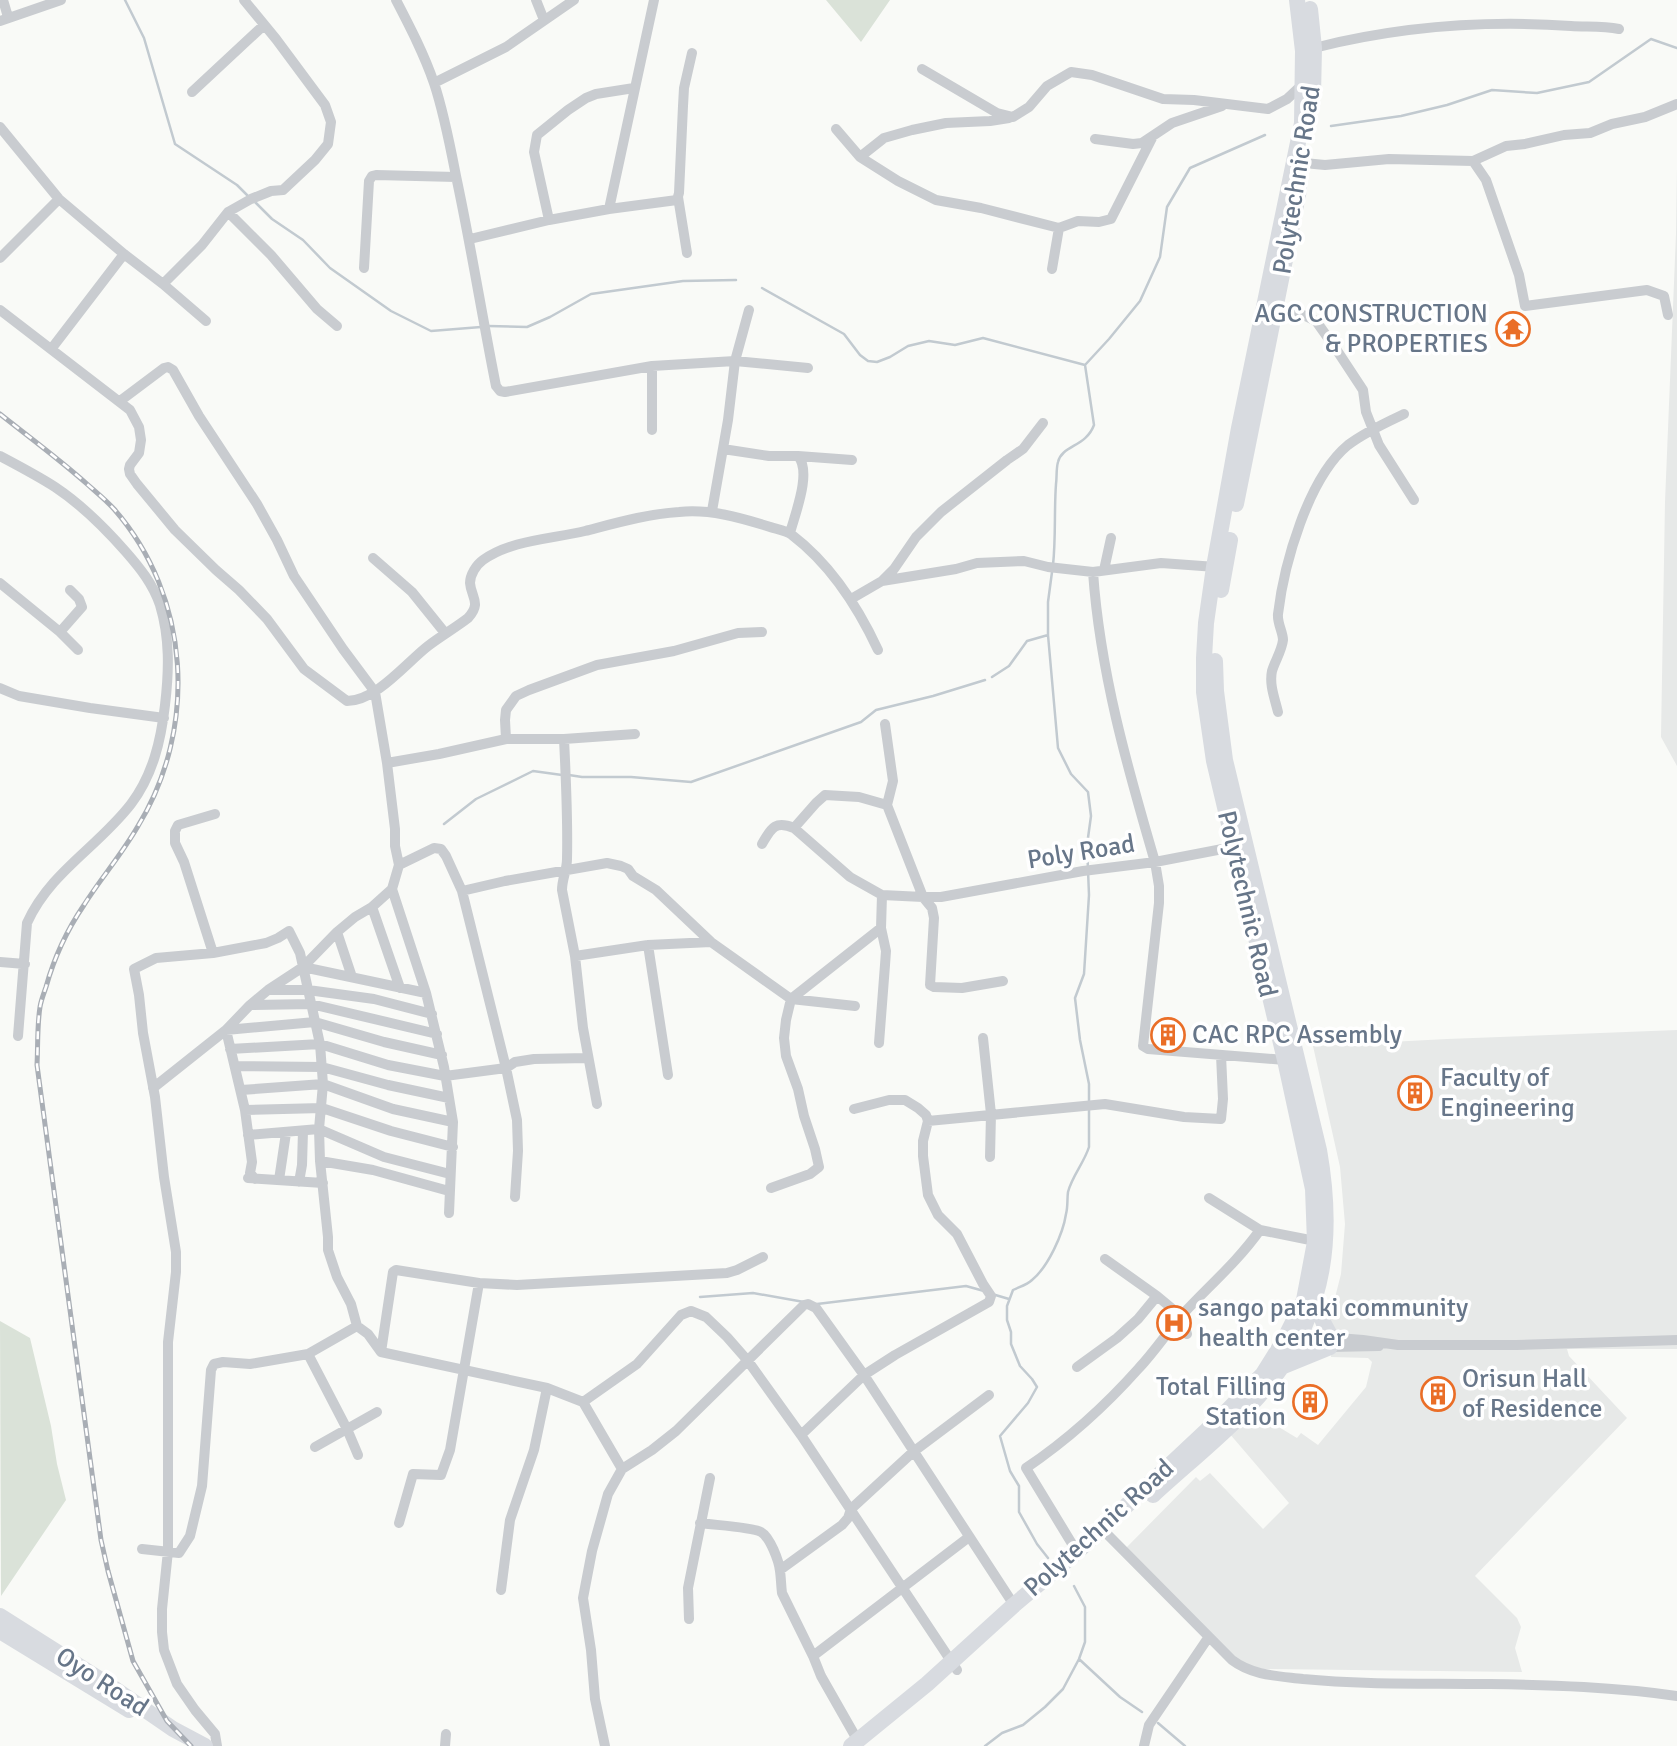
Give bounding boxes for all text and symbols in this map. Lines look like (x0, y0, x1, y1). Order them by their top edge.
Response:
street label: Polytechnic Road (1266, 83, 1328, 277)
place label: AGC CONSTRUCTION & PROPERTIES (1254, 298, 1488, 360)
temple icon: AGC CONSTRUCTION & PROPERTIES (1494, 310, 1532, 348)
street label: Polytechnic Road (1210, 808, 1284, 1000)
street label: Poly Road (1025, 828, 1137, 876)
building icon: CAC RPC Assembly (1149, 1016, 1187, 1054)
place label: CAC RPC Assembly (1192, 1019, 1402, 1051)
place label: Faculty of Engineering (1440, 1062, 1575, 1124)
building icon: Faculty of Engineering (1396, 1074, 1434, 1112)
place label: sango pataki community health center (1198, 1292, 1468, 1354)
hospital icon: sango pataki community health center (1155, 1304, 1193, 1342)
place label: Orisun Hall of Residence (1462, 1363, 1603, 1425)
place label: Total Filling Station (1156, 1371, 1286, 1433)
building icon: Orisun Hall of Residence (1419, 1375, 1457, 1413)
building icon: Total Filling Station (1291, 1383, 1329, 1421)
street label: Polytechnic Road (1018, 1452, 1180, 1604)
street label: Oyo Road (50, 1640, 154, 1724)

